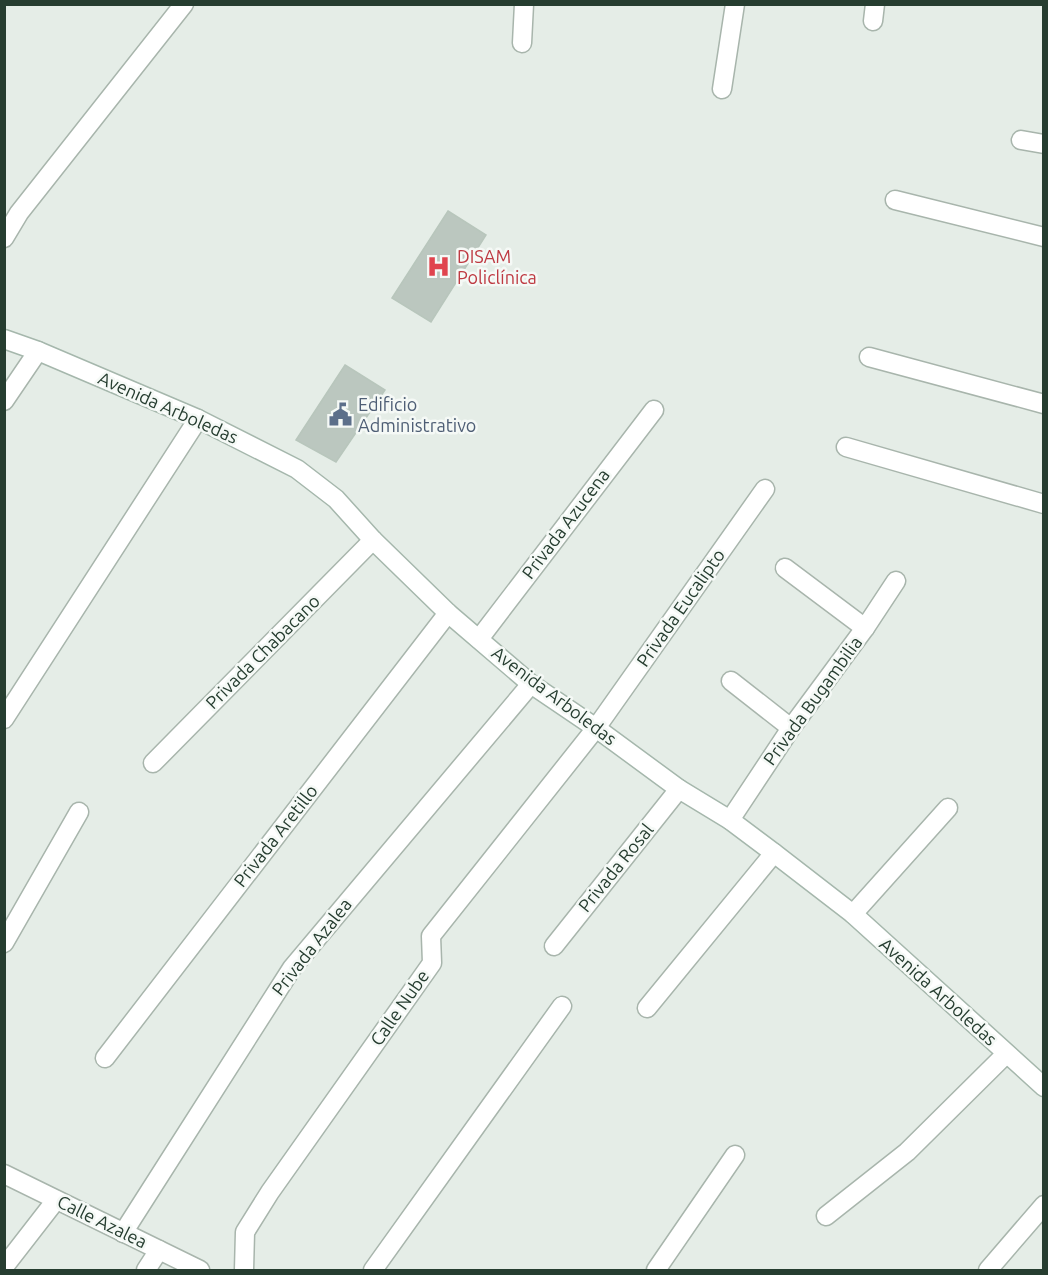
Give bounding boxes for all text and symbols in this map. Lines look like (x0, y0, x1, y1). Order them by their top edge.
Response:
place label: DISAM Policlínica (457, 246, 537, 287)
hospital icon: DISAM Policlínica (426, 254, 452, 280)
street label: Avenida Arboledas (96, 367, 241, 447)
place label: Edificio Administrativo (358, 394, 476, 435)
public building icon: Edificio Administrativo (327, 402, 353, 428)
street label: Privada Azucena (517, 465, 613, 582)
street label: Privada Eucalipto (632, 545, 728, 670)
street label: Privada Chabacano (201, 590, 323, 712)
street label: Privada Bugambilia (759, 632, 866, 769)
street label: Avenida Arboledas (488, 642, 621, 749)
street label: Privada Aretillo (229, 780, 321, 890)
street label: Privada Rosal (574, 819, 657, 915)
street label: Privada Azalea (267, 894, 355, 999)
street label: Avenida Arboledas (876, 933, 1001, 1049)
street label: Calle Nube (366, 966, 432, 1049)
street label: Calle Azalea (54, 1191, 150, 1251)

